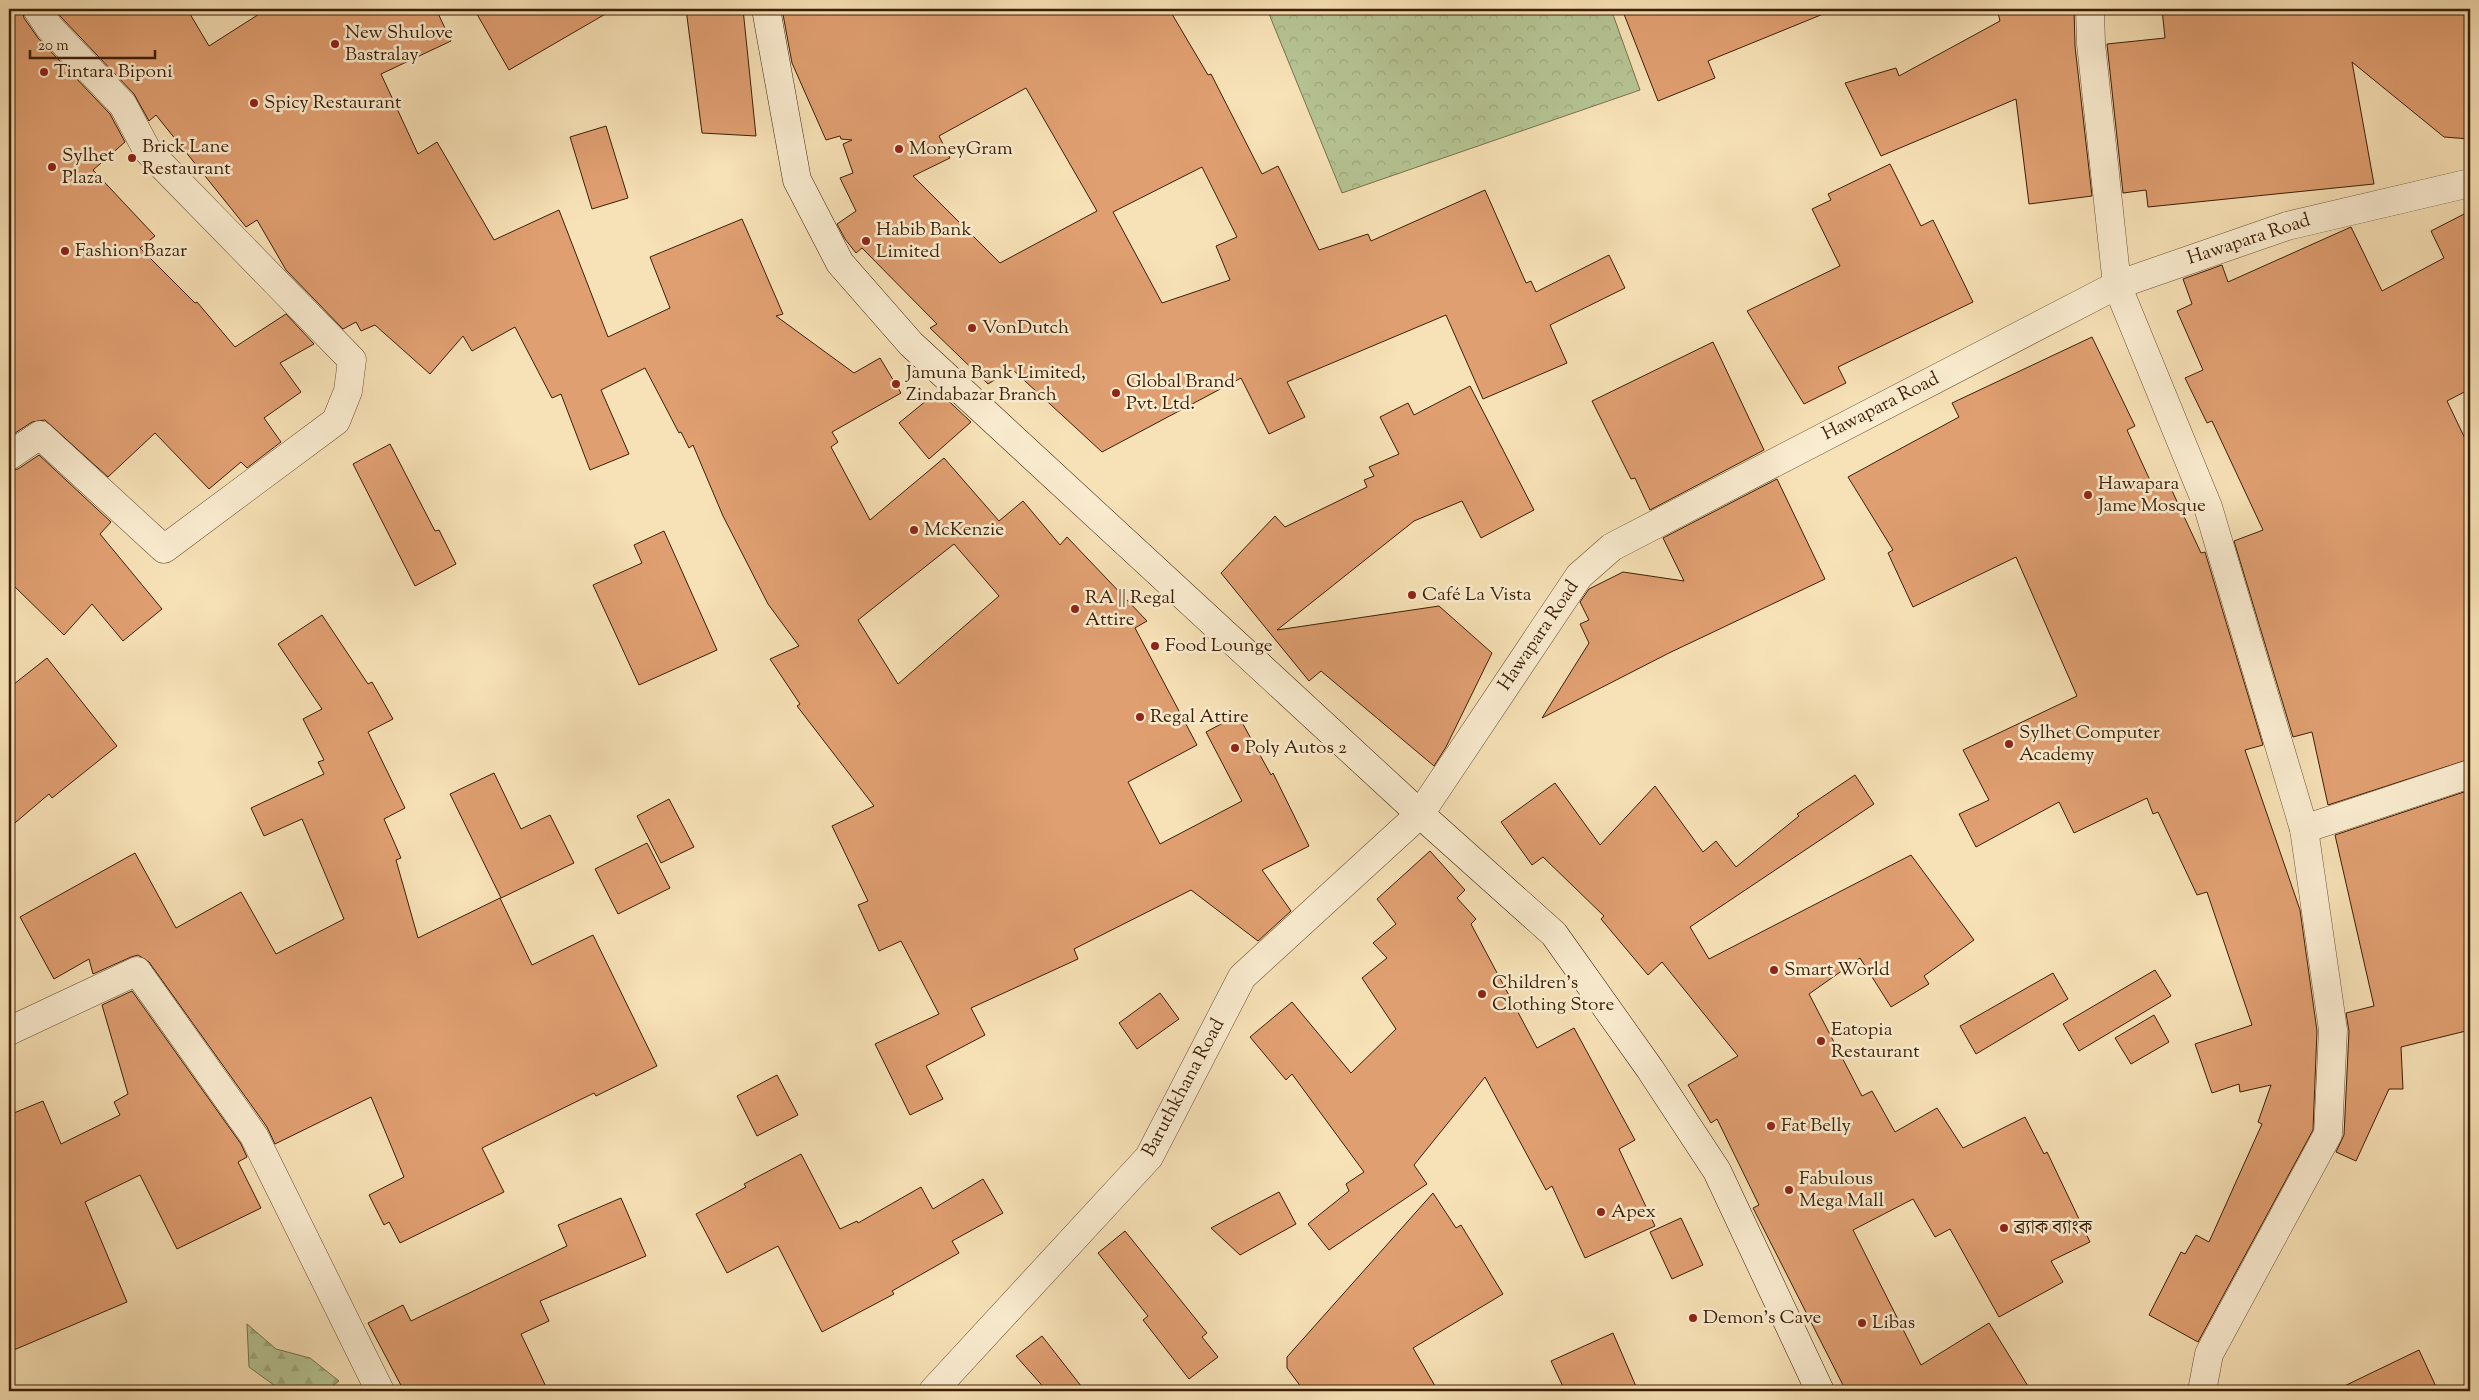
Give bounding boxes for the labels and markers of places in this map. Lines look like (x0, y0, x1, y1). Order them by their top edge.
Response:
place label: New Shulove Bastralay (345, 20, 453, 69)
marker: New Shulove Bastralay (329, 38, 341, 50)
place label: Tintara Biponi (54, 59, 173, 86)
marker: Tintara Biponi (38, 66, 50, 78)
place label: Spicy Restaurant (264, 90, 402, 117)
marker: Spicy Restaurant (248, 97, 260, 109)
place label: Brick Lane Restaurant (142, 134, 231, 183)
place label: MoneyGram (909, 136, 1013, 163)
place label: Sylhet Plaza (62, 143, 115, 192)
marker: MoneyGram (893, 143, 905, 155)
marker: Brick Lane Restaurant (126, 152, 138, 164)
marker: Sylhet Plaza (46, 161, 58, 173)
place label: Habib Bank Limited (876, 217, 973, 266)
marker: Habib Bank Limited (860, 235, 872, 247)
place label: Fashion Bazar (75, 238, 187, 265)
marker: Fashion Bazar (59, 245, 71, 257)
place label: VonDutch (982, 315, 1069, 342)
marker: VonDutch (966, 322, 978, 334)
place label: Jamuna Bank Limited, Zindabazar Branch (905, 360, 1086, 409)
place label: Global Brand Pvt. Ltd. (1126, 369, 1235, 418)
marker: Jamuna Bank Limited, Zindabazar Branch (890, 378, 902, 390)
marker: Global Brand Pvt. Ltd. (1110, 387, 1122, 399)
place label: Hawapara Jame Mosque (2097, 471, 2206, 520)
marker: Hawapara Jame Mosque (2082, 489, 2094, 501)
place label: McKenzie (924, 517, 1004, 544)
marker: McKenzie (908, 524, 920, 536)
place label: Café La Vista (1422, 582, 1532, 609)
place label: RA || Regal Attire (1085, 585, 1175, 634)
marker: Café La Vista (1406, 589, 1418, 601)
marker: RA || Regal Attire (1069, 603, 1081, 615)
place label: Food Lounge (1165, 633, 1273, 660)
marker: Food Lounge (1149, 640, 1161, 652)
place label: Regal Attire (1150, 704, 1249, 731)
marker: Regal Attire (1134, 711, 1146, 723)
place label: Sylhet Computer Academy (2019, 720, 2160, 769)
place label: Poly Autos 2 (1245, 735, 1347, 762)
marker: Sylhet Computer Academy (2003, 738, 2015, 750)
marker: Poly Autos 2 (1229, 742, 1241, 754)
place label: Smart World (1784, 957, 1890, 984)
marker: Smart World (1768, 964, 1780, 976)
place label: Children's Clothing Store (1492, 970, 1614, 1019)
marker: Children's Clothing Store (1476, 988, 1488, 1000)
place label: Eatopia Restaurant (1831, 1017, 1920, 1066)
marker: Eatopia Restaurant (1815, 1035, 1827, 1047)
place label: Fat Belly (1781, 1113, 1851, 1140)
marker: Fat Belly (1765, 1120, 1777, 1132)
place label: Fabulous Mega Mall (1799, 1166, 1884, 1215)
marker: Fabulous Mega Mall (1783, 1184, 1795, 1196)
place label: Apex (1611, 1199, 1656, 1226)
marker: Apex (1595, 1206, 1607, 1218)
place label: ব্র্যাক ব্যাংক (2013, 1215, 2093, 1242)
marker: ব্র্যাক ব্যাংক (1998, 1222, 2010, 1234)
place label: Demon's Cave (1703, 1305, 1821, 1332)
place label: Libas (1872, 1310, 1915, 1337)
marker: Demon's Cave (1687, 1312, 1699, 1324)
marker: Libas (1856, 1317, 1868, 1329)

